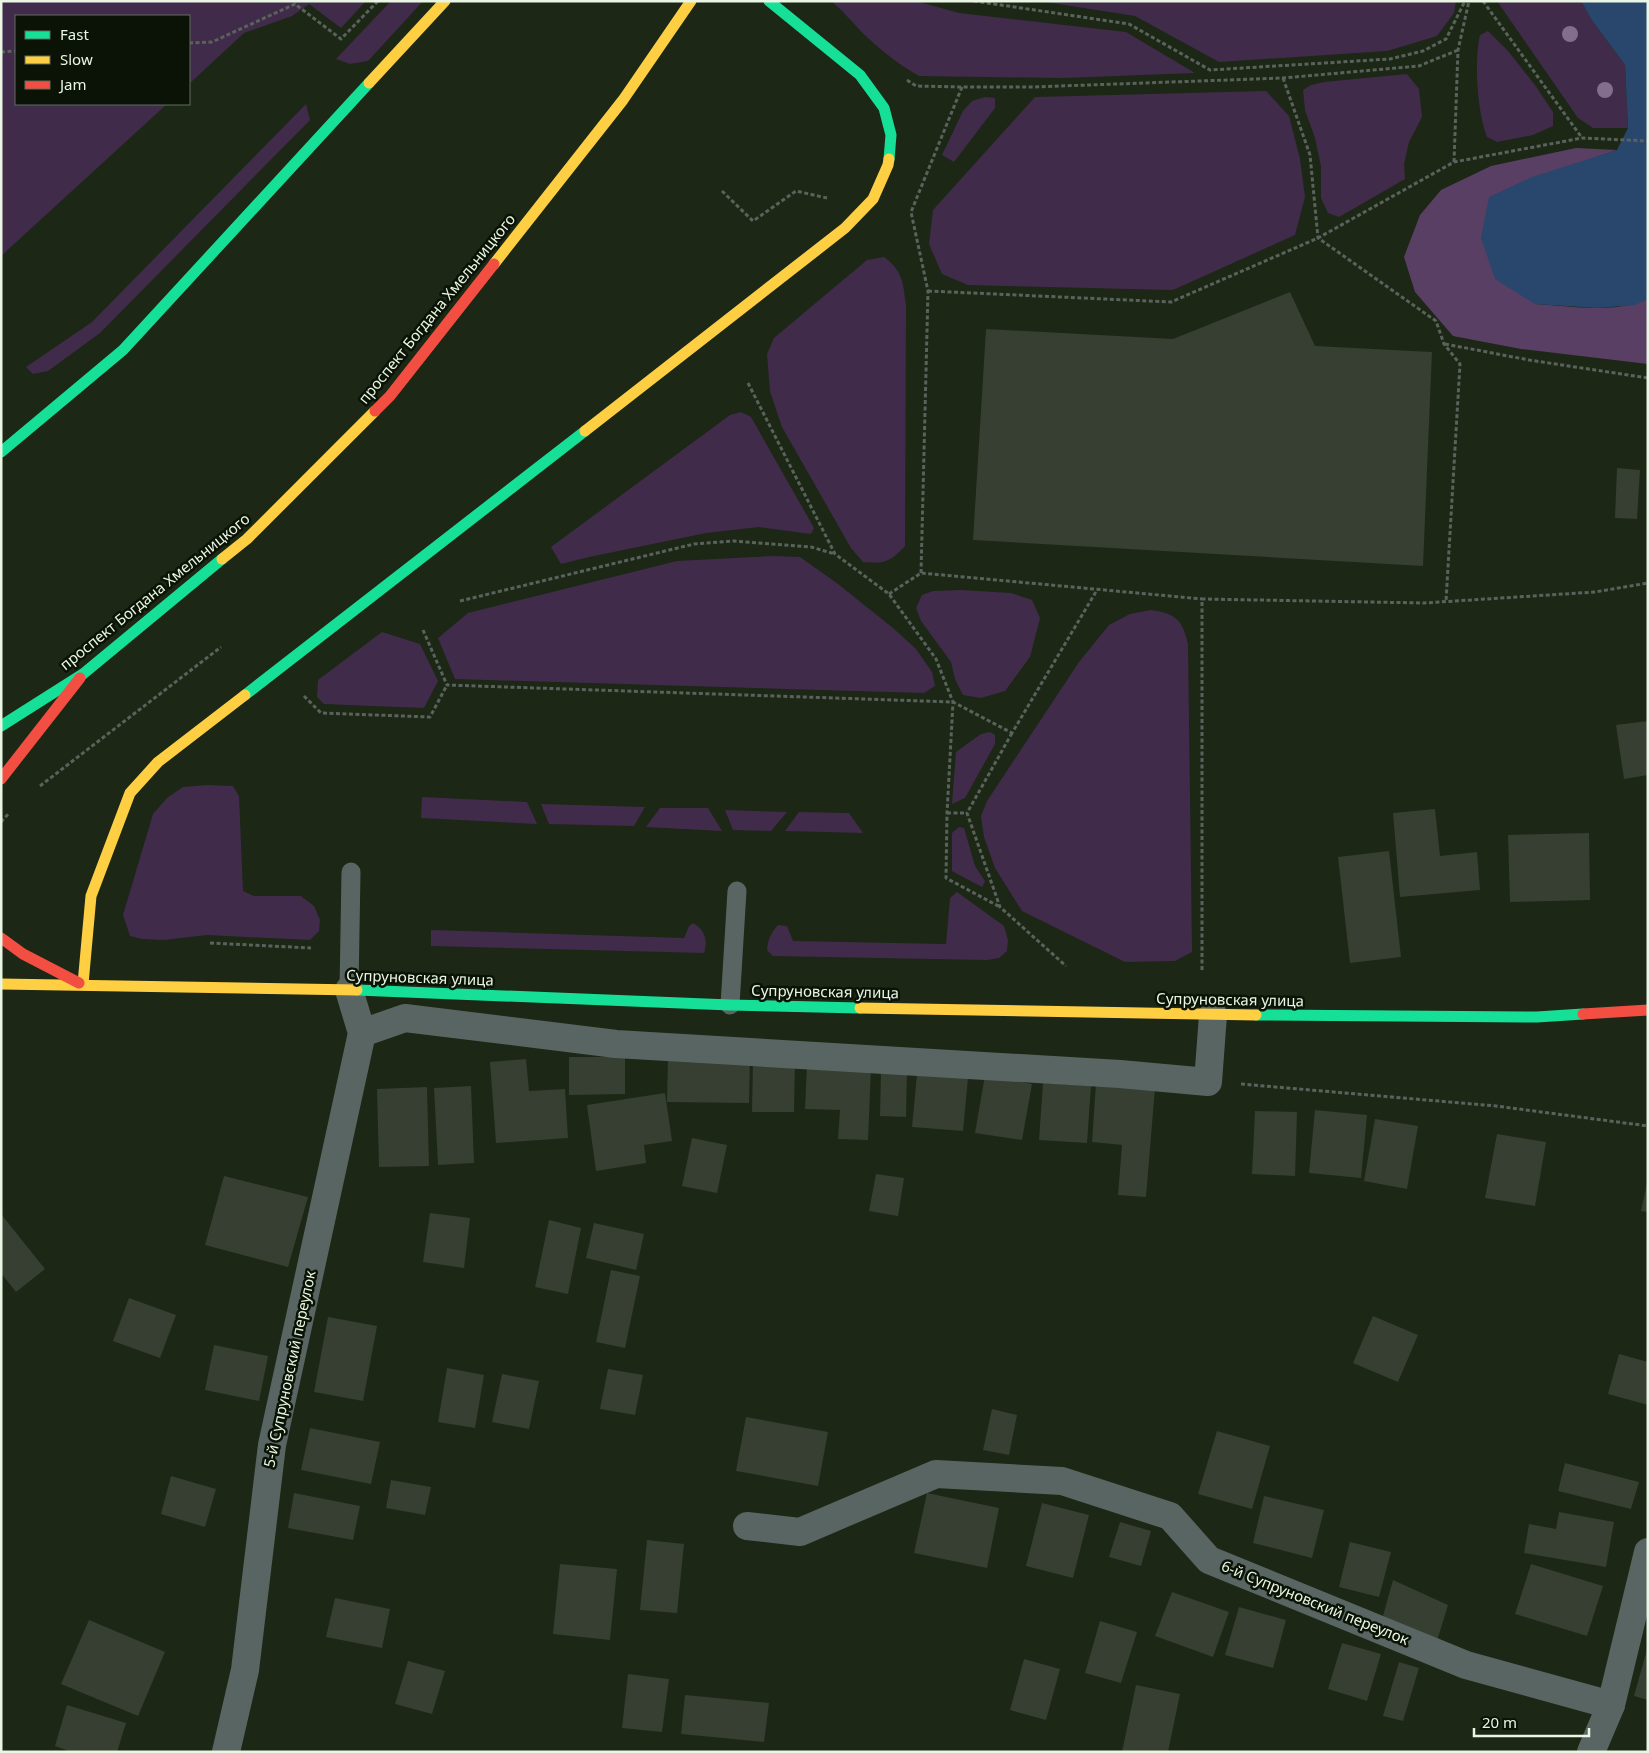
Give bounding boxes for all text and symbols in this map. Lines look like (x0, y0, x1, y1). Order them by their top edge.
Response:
legend (15, 15, 190, 105)
text: Fast (60, 24, 89, 44)
text: Slow (60, 49, 93, 69)
text: Jam (58, 74, 87, 94)
street label: проспект Богдана Хмельницкого (353, 209, 519, 407)
street label: проспект Богдана Хмельницкого (55, 508, 254, 674)
street label: Супруновская улица (346, 964, 494, 990)
street label: Супруновская улица (751, 980, 899, 1002)
street label: Супруновская улица (1156, 988, 1304, 1010)
street label: 5-й Супруновский переулок (258, 1269, 320, 1469)
street label: 6-й Супруновский переулок (1219, 1555, 1412, 1649)
scale bar (1474, 1706, 1589, 1738)
text: 20 m (1482, 1712, 1517, 1732)

